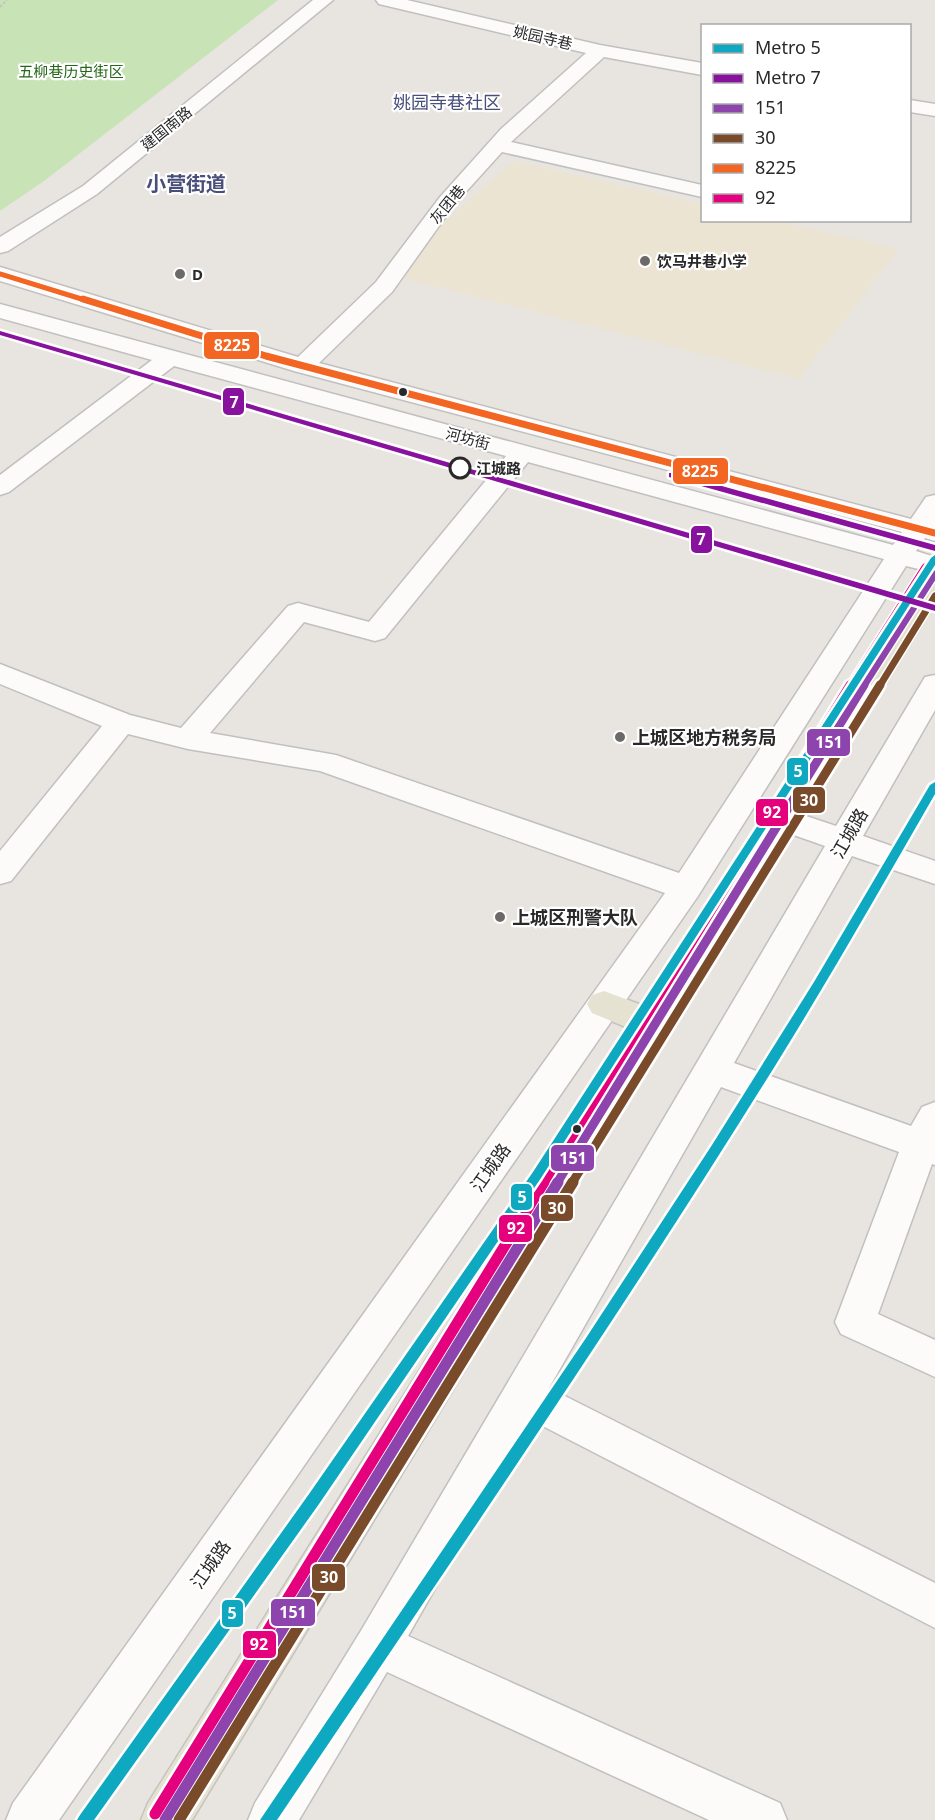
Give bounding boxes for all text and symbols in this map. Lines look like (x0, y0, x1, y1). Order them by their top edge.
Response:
street label: 姚园寺巷 (512, 21, 574, 53)
legend (701, 24, 911, 222)
text: Metro 5 (755, 35, 821, 59)
park label: 五柳巷历史街区 (18, 61, 124, 81)
text: Metro 7 (755, 65, 821, 89)
district label: 姚园寺巷社区 (393, 90, 501, 114)
text: 151 (755, 95, 786, 119)
street label: 建国南路 (136, 101, 196, 155)
text: 30 (755, 125, 776, 149)
text: 8225 (755, 155, 796, 179)
district label: 小营街道 (146, 170, 226, 197)
street label: 灰团巷 (425, 180, 469, 228)
text: 92 (755, 185, 776, 209)
place label: 饮马井巷小学 (657, 251, 747, 271)
marker: 饮马井巷小学 (638, 254, 652, 268)
place label: D (192, 264, 203, 284)
marker: D (173, 267, 187, 281)
line badge: 8225 (203, 331, 260, 360)
text: 8225 (214, 334, 250, 356)
unlabelled marker (397, 386, 409, 398)
line badge: 7 (222, 387, 245, 416)
text: 7 (229, 391, 239, 413)
street label: 河坊街 (444, 423, 492, 453)
marker: 江城路 (449, 457, 471, 479)
line badge: 8225 (672, 457, 729, 485)
place label: 江城路 (476, 458, 521, 478)
text: 8225 (682, 460, 718, 482)
line badge: 7 (690, 525, 713, 554)
text: 7 (696, 528, 706, 550)
place label: 上城区地方税务局 (632, 725, 776, 749)
line badge: 151 (806, 728, 851, 757)
marker: 上城区地方税务局 (613, 730, 627, 744)
text: 151 (815, 731, 843, 753)
line badge: 5 (786, 757, 809, 786)
text: 5 (793, 760, 803, 782)
line badge: 30 (792, 786, 826, 814)
text: 30 (800, 789, 818, 811)
line badge: 92 (755, 798, 789, 827)
text: 92 (763, 801, 781, 823)
street label: 江城路 (825, 804, 873, 862)
place label: 上城区刑警大队 (512, 905, 638, 929)
marker: 上城区刑警大队 (493, 910, 507, 924)
unlabelled marker (571, 1123, 583, 1135)
street label: 江城路 (465, 1138, 515, 1196)
line badge: 151 (550, 1144, 595, 1172)
text: 151 (559, 1147, 587, 1169)
line badge: 5 (510, 1183, 533, 1211)
text: 5 (517, 1186, 527, 1208)
line badge: 30 (540, 1194, 574, 1222)
text: 30 (548, 1197, 566, 1219)
line badge: 92 (498, 1214, 533, 1243)
text: 92 (507, 1217, 525, 1239)
street label: 江城路 (185, 1535, 235, 1593)
line badge: 30 (311, 1563, 346, 1592)
text: 30 (320, 1566, 338, 1588)
line badge: 151 (270, 1598, 316, 1627)
line badge: 5 (221, 1599, 244, 1628)
text: 151 (279, 1601, 307, 1623)
text: 5 (227, 1602, 237, 1624)
line badge: 92 (242, 1630, 277, 1659)
text: 92 (250, 1633, 268, 1655)

